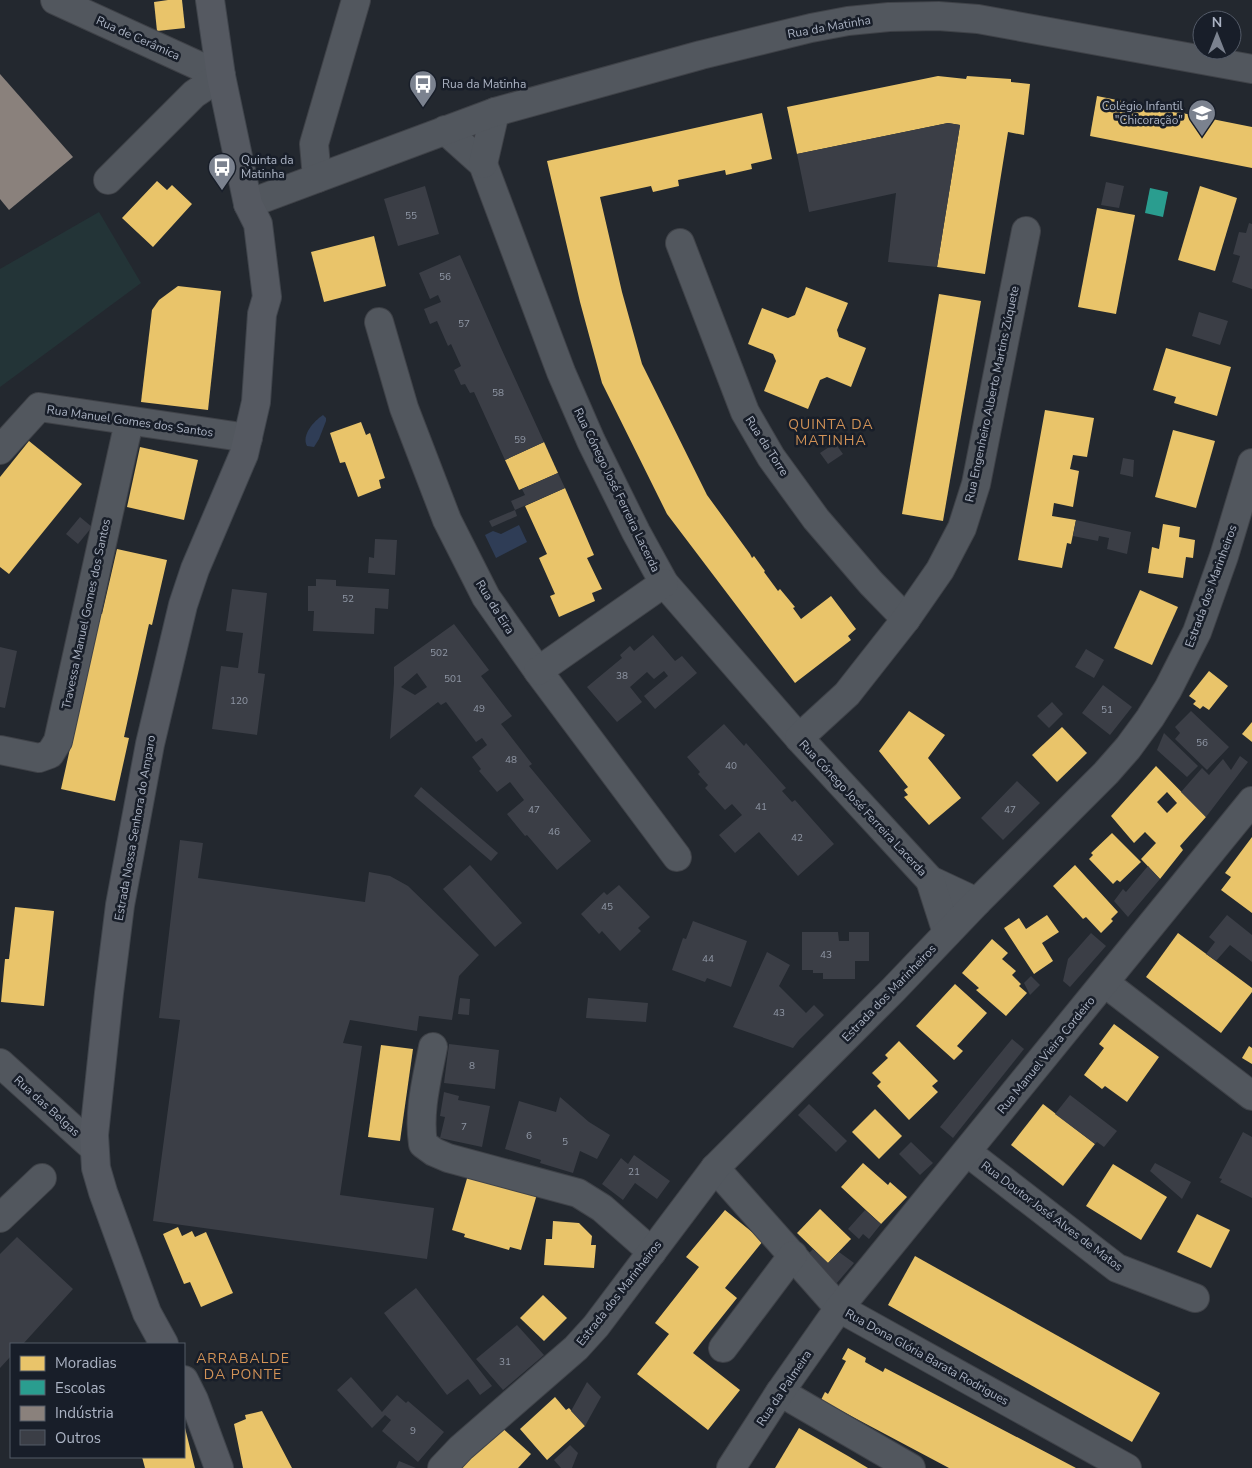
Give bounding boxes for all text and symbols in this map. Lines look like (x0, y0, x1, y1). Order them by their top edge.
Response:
north arrow (1192, 10, 1242, 60)
street label: Rua de Cerâmica (94, 12, 182, 64)
street label: Rua da Matinha (786, 12, 872, 42)
text: N (1212, 13, 1222, 32)
bus stop icon: Rua da Matinha (408, 69, 438, 108)
place label: Rua da Matinha (442, 76, 526, 92)
place label: Colégio Infantil "Chicoração" (1102, 98, 1183, 128)
school or university icon: Colégio Infantil "Chicoração" (1187, 98, 1217, 137)
bus stop icon: Quinta da Matinha (207, 152, 237, 191)
place label: Quinta da Matinha (241, 152, 294, 182)
house number: 55 (405, 209, 417, 223)
house number: 56 (439, 270, 451, 284)
street label: Rua Engenheiro Alberto Martins Zúquete (961, 284, 1023, 504)
house number: 57 (458, 317, 470, 331)
house number: 58 (492, 386, 504, 400)
street label: Rua Manuel Gomes dos Santos (46, 401, 214, 441)
street label: Rua Cónego José Ferreira Lacerda (570, 405, 664, 575)
street label: Rua da Torre (742, 413, 792, 479)
district label: QUINTA DA MATINHA (788, 415, 874, 450)
house number: 59 (514, 433, 526, 447)
street label: Travessa Manuel Gomes dos Santos (58, 517, 114, 711)
street label: Estrada dos Marinheiros (1181, 522, 1241, 650)
street label: Rua da Eira (472, 577, 518, 637)
house number: 52 (342, 592, 354, 606)
house number: 502 (430, 646, 448, 660)
house number: 38 (616, 669, 628, 683)
house number: 501 (444, 672, 462, 686)
house number: 120 (230, 694, 248, 708)
house number: 49 (473, 702, 485, 716)
house number: 51 (1101, 703, 1113, 717)
street label: Estrada Nossa Senhora do Amparo (111, 734, 159, 922)
street label: Rua Cónego José Ferreira Lacerda (796, 736, 930, 880)
house number: 56 (1196, 736, 1208, 750)
house number: 48 (505, 753, 517, 767)
house number: 40 (725, 759, 737, 773)
house number: 41 (755, 800, 767, 814)
house number: 47 (528, 803, 540, 817)
house number: 47 (1004, 803, 1016, 817)
house number: 46 (548, 825, 560, 839)
house number: 42 (791, 831, 803, 845)
house number: 45 (601, 900, 613, 914)
street label: Estrada dos Marinheiros (838, 941, 940, 1045)
house number: 43 (820, 948, 832, 962)
house number: 44 (702, 952, 714, 966)
street label: Rua Manuel Vieira Cordeiro (994, 993, 1099, 1117)
house number: 43 (773, 1006, 785, 1020)
house number: 8 (469, 1059, 475, 1073)
street label: Rua das Belgas (11, 1072, 84, 1140)
house number: 7 (461, 1120, 467, 1134)
house number: 6 (526, 1129, 532, 1143)
house number: 5 (562, 1135, 568, 1149)
street label: Rua Doutor José Alves de Matos (978, 1157, 1126, 1275)
house number: 21 (628, 1165, 640, 1179)
street label: Estrada dos Marinheiros (573, 1237, 665, 1349)
street label: Rua Dona Glória Barata Rodrigues (842, 1305, 1012, 1409)
legend (10, 1343, 185, 1458)
street label: Rua da Palmeira (753, 1347, 815, 1429)
district label: ARRABALDE DA PONTE (196, 1349, 290, 1384)
text: Moradias (55, 1353, 117, 1373)
house number: 31 (499, 1355, 511, 1369)
text: Escolas (55, 1378, 106, 1398)
text: Indústria (55, 1403, 114, 1423)
house number: 9 (410, 1424, 416, 1438)
text: Outros (55, 1428, 101, 1448)

